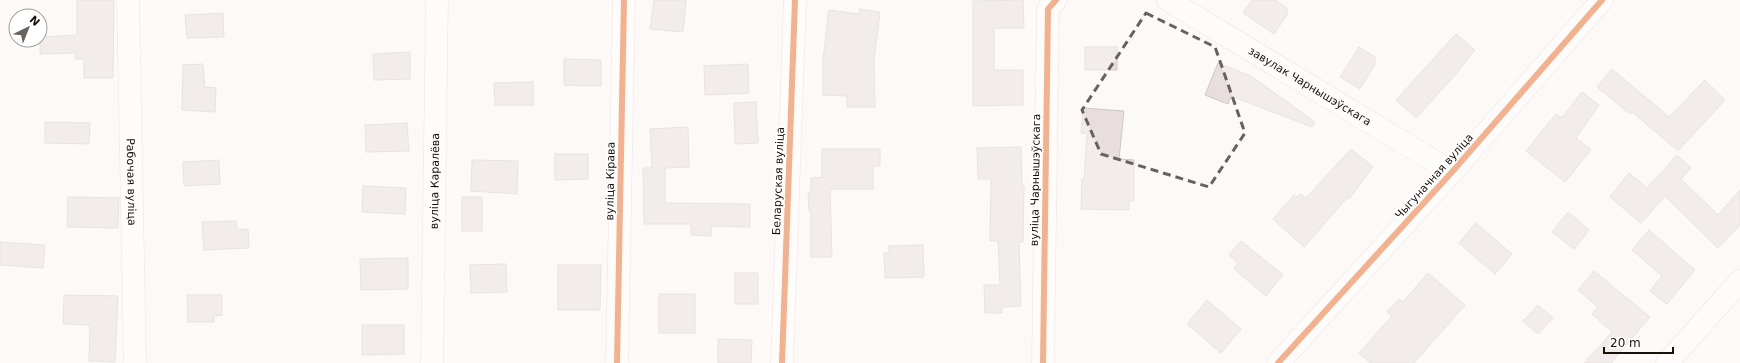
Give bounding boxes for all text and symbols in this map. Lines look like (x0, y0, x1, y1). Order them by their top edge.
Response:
north arrow (8, 8, 48, 48)
text: N (27, 13, 42, 29)
street label: завулак Чарнышэўскага (1246, 44, 1374, 129)
street label: вуліца Чарнышэўскага (1028, 114, 1043, 246)
street label: Беларуская вуліца (770, 127, 787, 235)
street label: Чыгуначная вуліца (1393, 131, 1476, 222)
street label: вуліца Каралёва (428, 133, 442, 229)
street label: Рабочая вуліца (124, 138, 138, 226)
street label: вуліца Кірава (603, 142, 618, 220)
scale bar (1604, 329, 1673, 355)
text: 20 m (1610, 336, 1641, 350)

